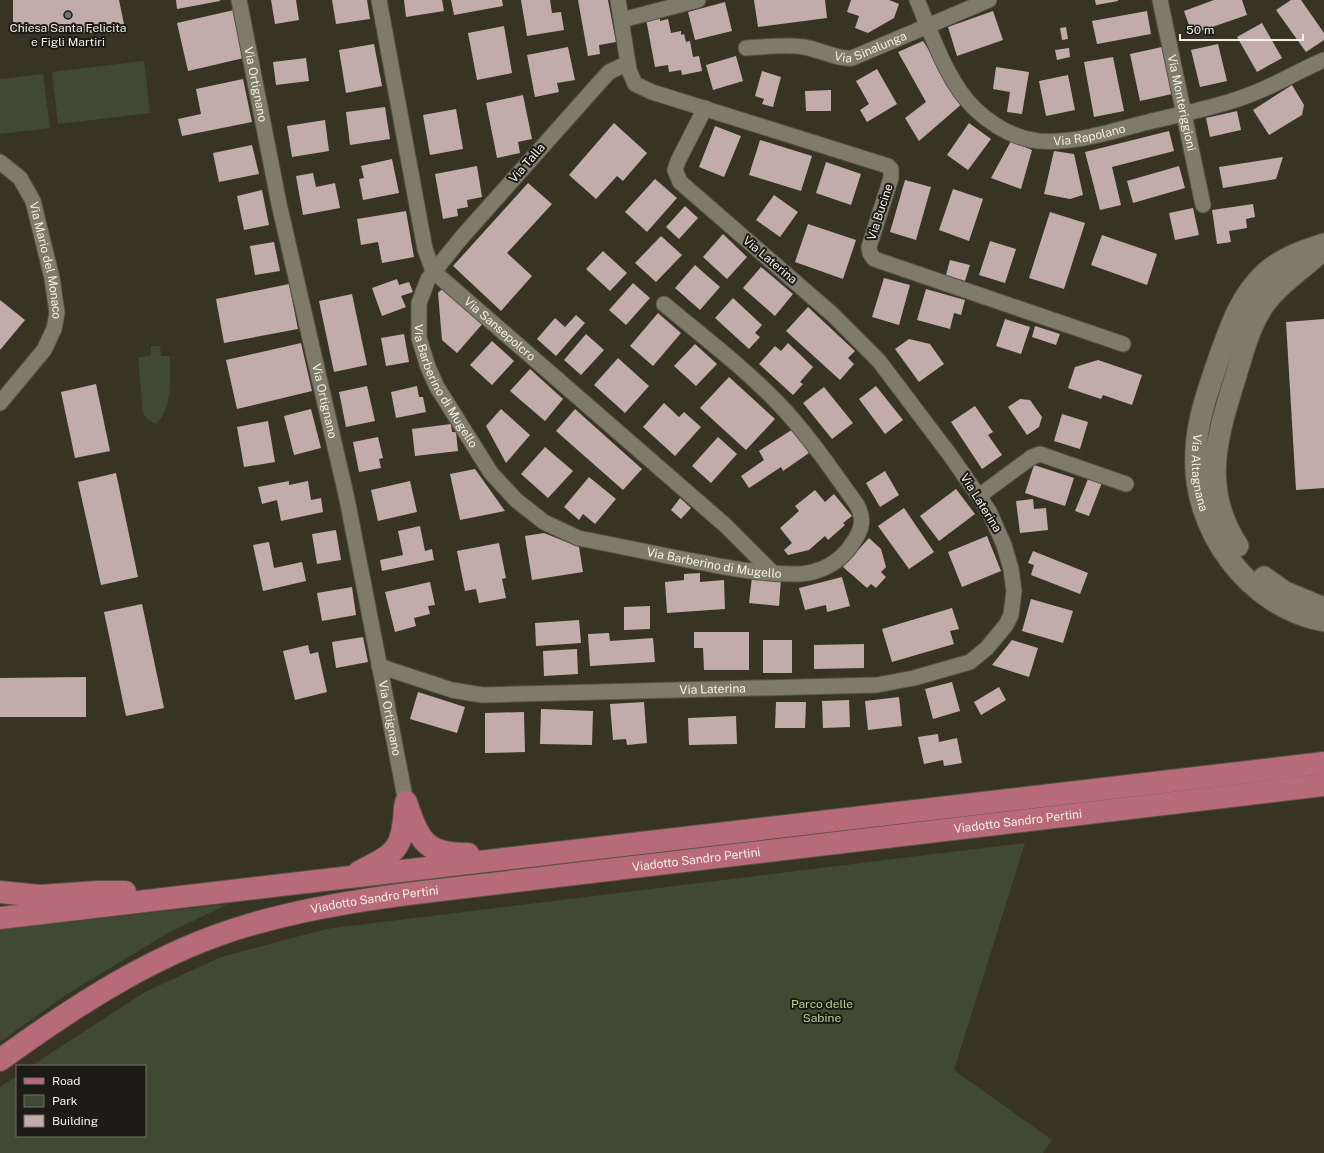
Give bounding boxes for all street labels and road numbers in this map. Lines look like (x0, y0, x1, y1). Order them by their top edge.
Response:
street label: Via Sinalunga (833, 29, 909, 65)
street label: Via Ortignano (241, 46, 270, 123)
street label: Via Monteriggioni (1165, 53, 1198, 152)
street label: Via Rapolano (1053, 121, 1127, 148)
street label: Via Talla (506, 141, 548, 185)
street label: Via Bucine (864, 182, 896, 242)
street label: Via Mario del Monaco (26, 200, 64, 321)
street label: Via Laterina (740, 233, 800, 287)
street label: Via Sansepolcro (461, 294, 538, 364)
street label: Via Barberino di Mugello (411, 324, 480, 450)
street label: Via Ortignano (309, 362, 340, 440)
street label: Via Altagnana (1189, 433, 1211, 513)
street label: Via Laterina (957, 471, 1005, 535)
street label: Via Barberino di Mugello (645, 545, 782, 581)
street label: Via Ortignano (376, 679, 404, 757)
street label: Via Laterina (679, 681, 746, 697)
street label: Viadotto Sandro Pertini (953, 807, 1083, 836)
street label: Viadotto Sandro Pertini (631, 845, 761, 874)
street label: Viadotto Sandro Pertini (309, 883, 439, 916)

